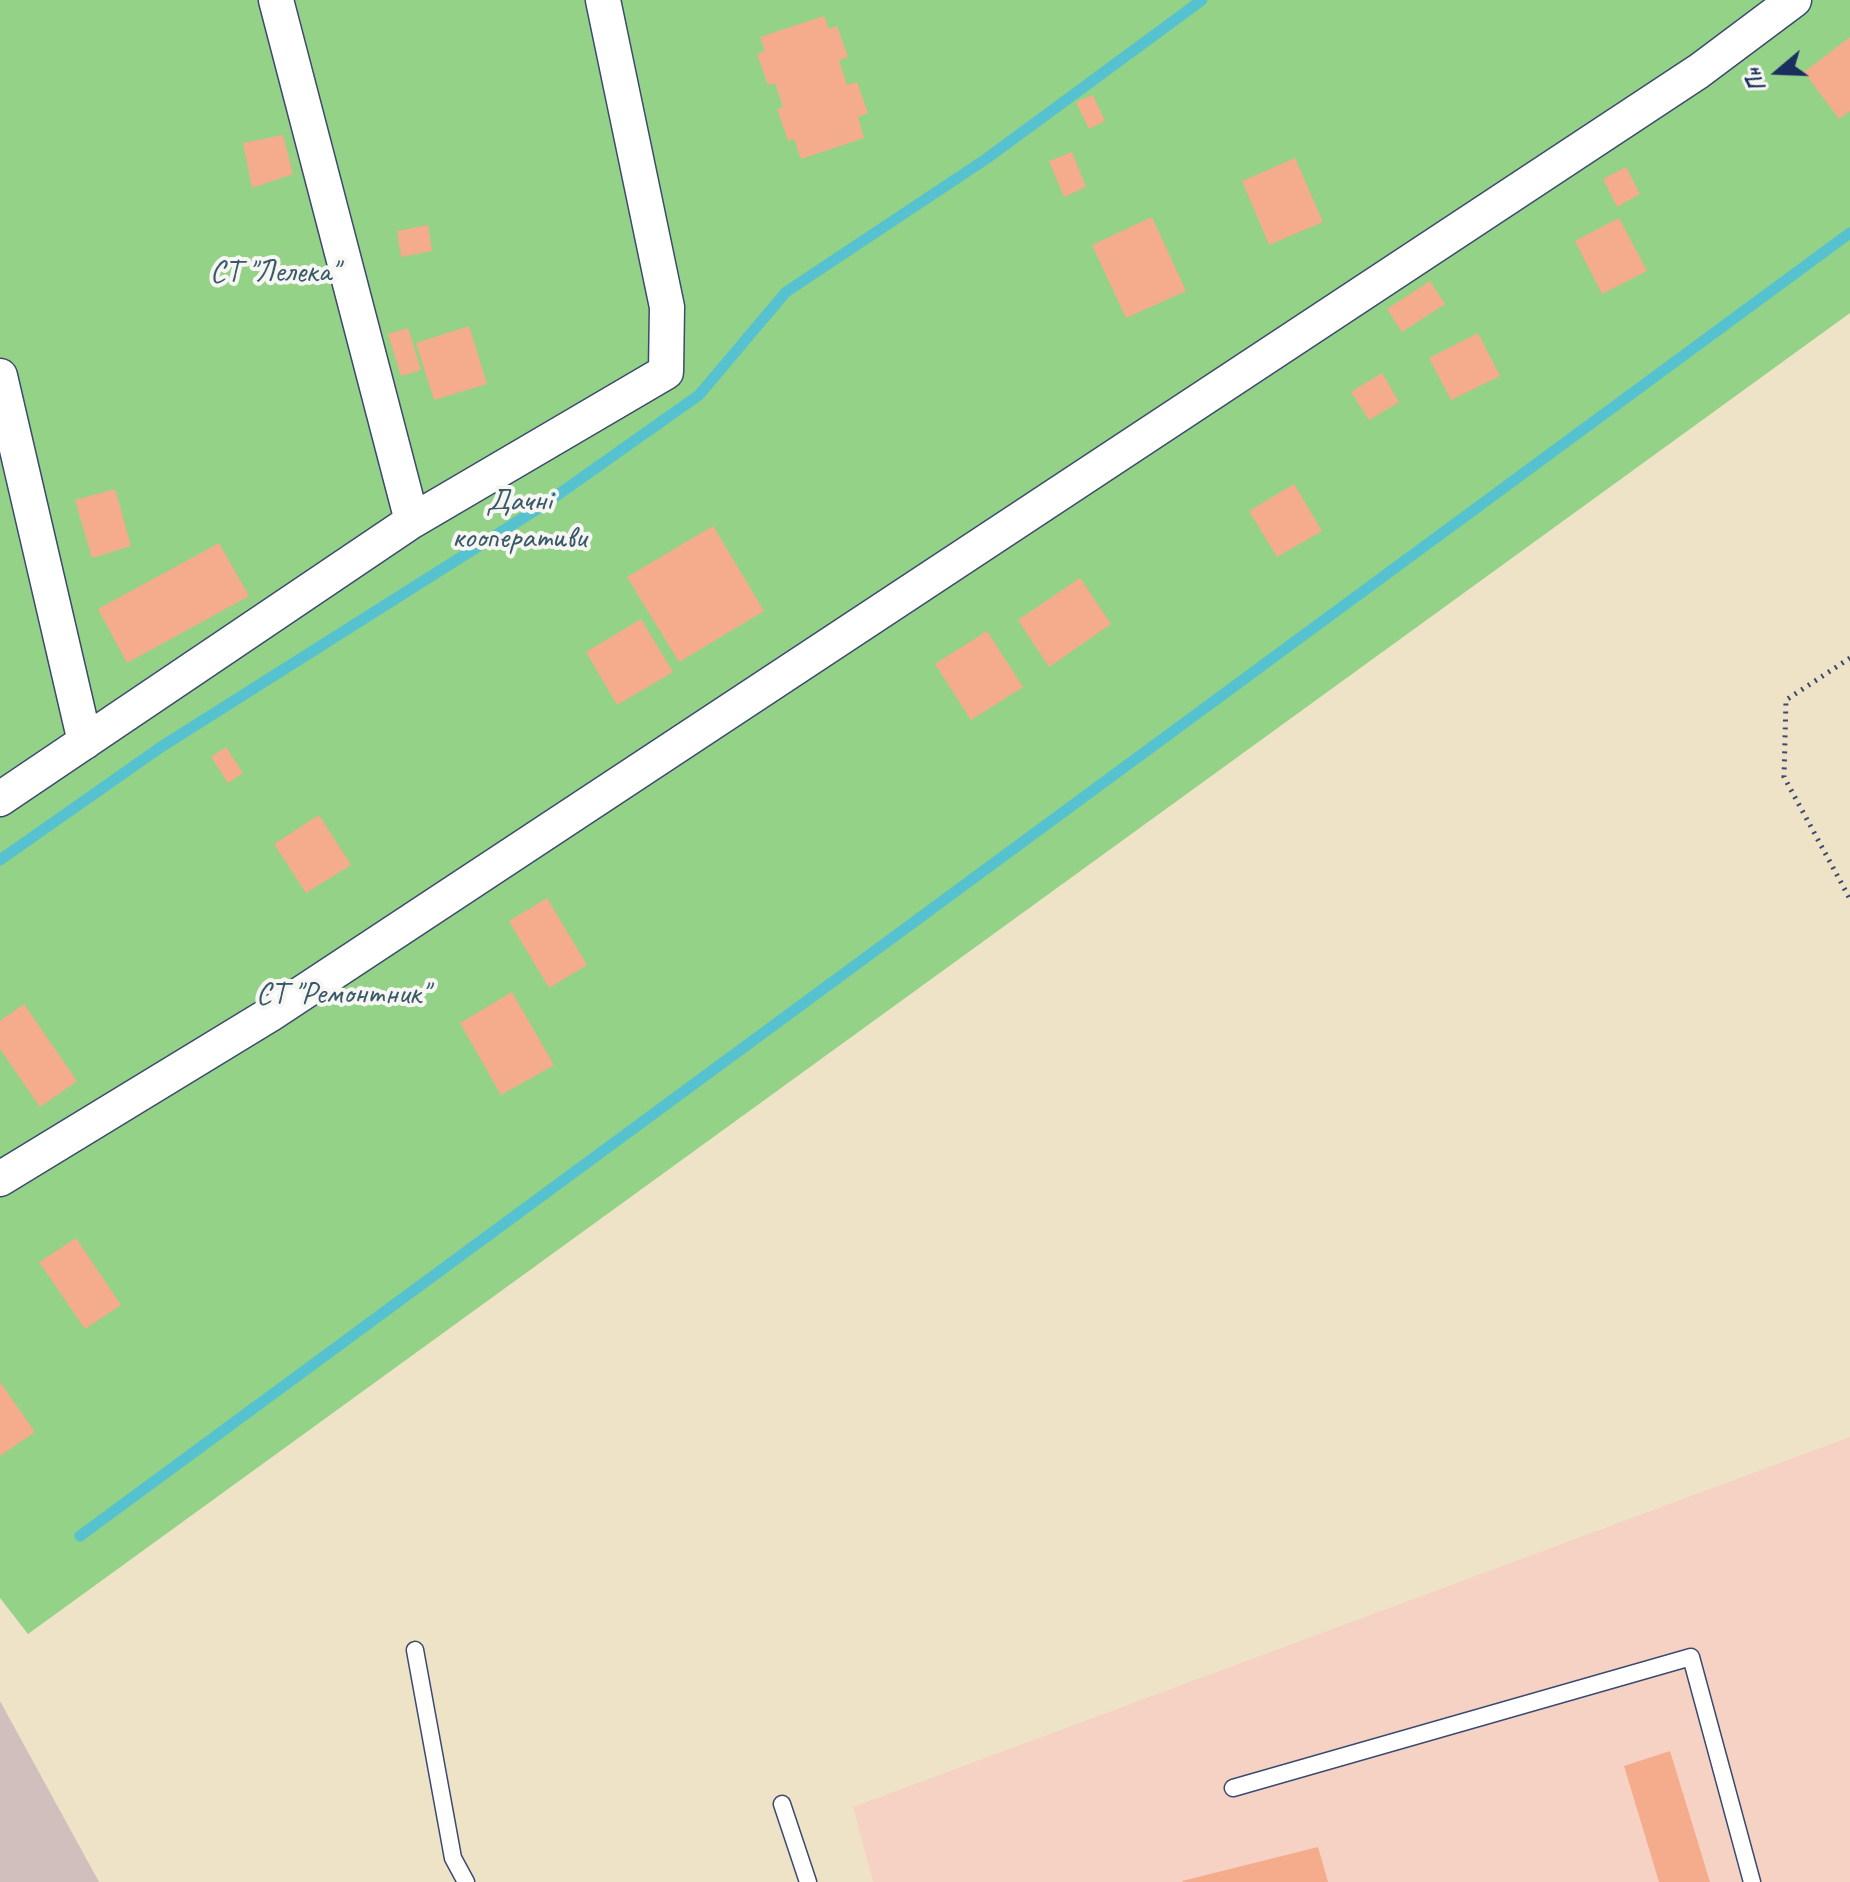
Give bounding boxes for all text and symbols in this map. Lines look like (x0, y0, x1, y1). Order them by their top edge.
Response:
north arrow (1738, 32, 1818, 112)
text: Пн (1738, 64, 1772, 95)
park label: СТ "Лелека" (210, 254, 338, 292)
park label: Дачні кооперативи (452, 483, 586, 558)
park label: СТ "Ремонтник" (256, 976, 428, 1014)

